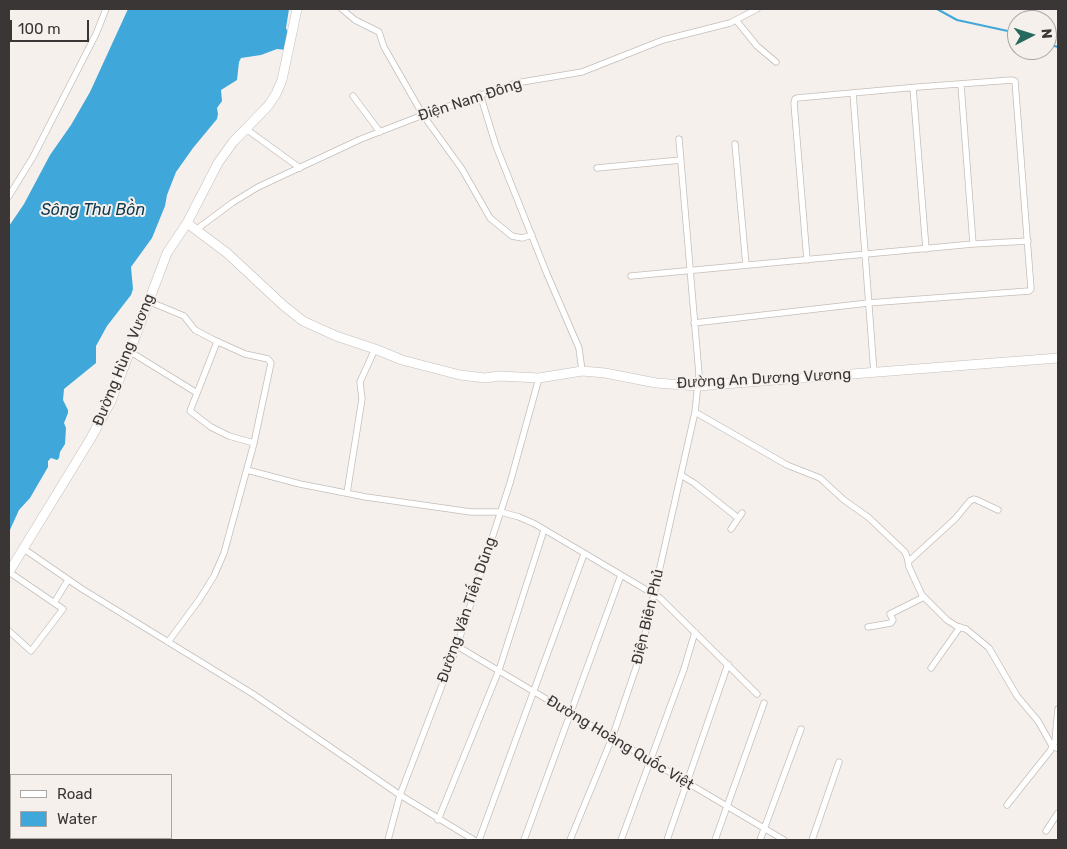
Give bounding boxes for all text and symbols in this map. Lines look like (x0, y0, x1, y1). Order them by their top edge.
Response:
scale bar (12, 10, 91, 42)
north arrow (1007, 10, 1057, 60)
text: 100 m (18, 20, 60, 38)
text: N (1038, 28, 1055, 39)
street label: Điện Nam Đông (416, 75, 524, 125)
water label: Sông Thu Bồn (41, 200, 145, 220)
street label: Đường Hùng Vương (89, 291, 159, 429)
street label: Đường An Dương Vương (676, 365, 852, 393)
street label: Đường Văn Tiến Dũng (434, 535, 500, 685)
street label: Điện Biên Phủ (628, 568, 668, 666)
street label: Đường Hoàng Quốc Việt (543, 692, 697, 794)
legend (10, 774, 172, 839)
text: Road (57, 785, 93, 803)
text: Water (57, 810, 97, 828)

